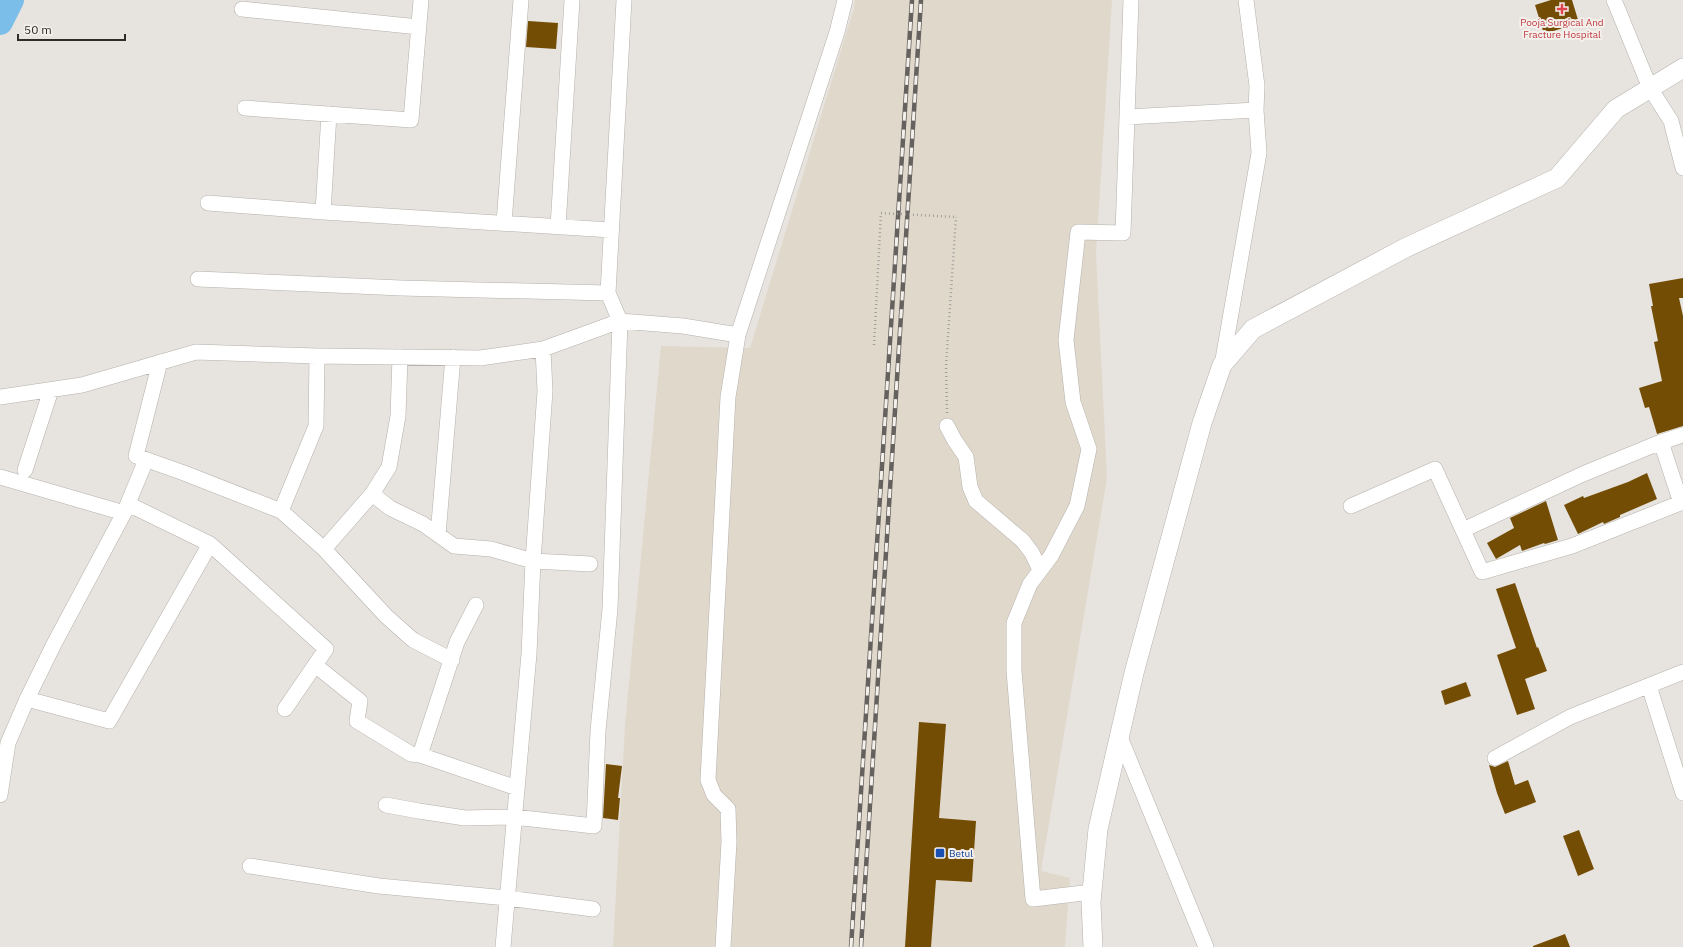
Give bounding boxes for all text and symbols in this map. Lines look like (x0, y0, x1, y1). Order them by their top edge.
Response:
marker: Pooja Surgical And Fracture Hospital (1556, 3, 1568, 15)
scale bar (18, 16, 125, 42)
place label: Pooja Surgical And Fracture Hospital (1520, 16, 1604, 41)
text: 50 m (24, 22, 52, 37)
marker: Betul (934, 847, 946, 859)
place label: Betul (949, 847, 973, 860)

